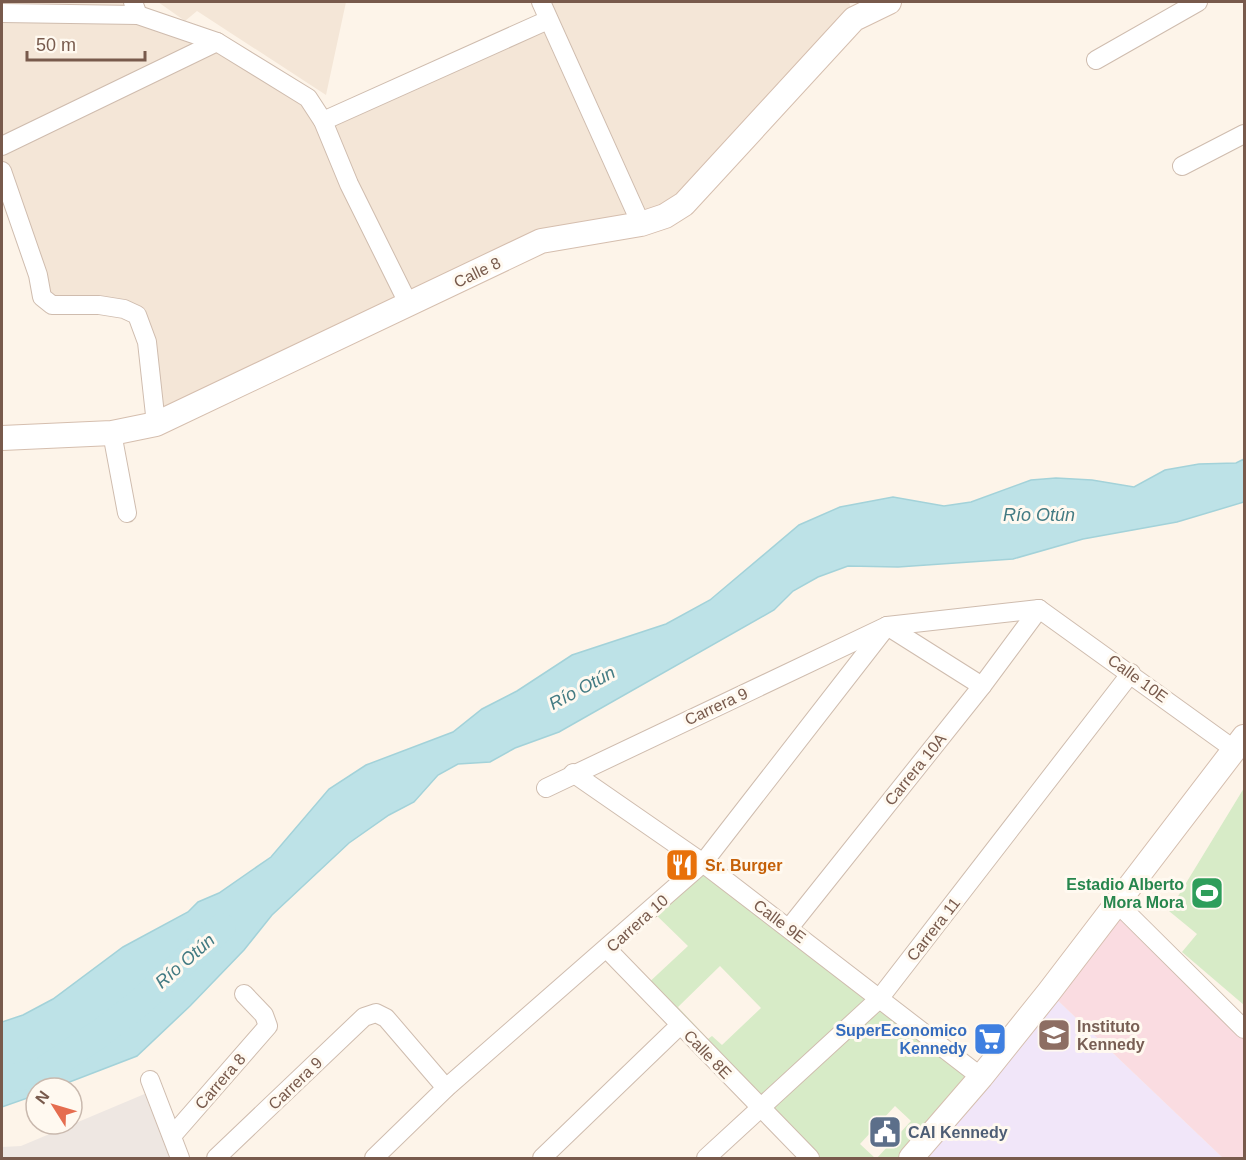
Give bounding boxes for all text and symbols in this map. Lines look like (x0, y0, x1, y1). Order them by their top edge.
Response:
scale bar (27, 24, 146, 62)
text: 50 m (36, 35, 76, 55)
street label: Calle 8 (451, 254, 503, 291)
water label: Río Otún (1003, 505, 1075, 525)
street label: Calle 10E (1105, 651, 1171, 706)
water label: Río Otún (545, 662, 619, 714)
street label: Carrera 9 (682, 684, 751, 728)
street label: Carrera 10A (881, 730, 950, 809)
restaurant icon: Sr. Burger (664, 847, 700, 883)
place label: Sr. Burger (705, 857, 782, 874)
sports icon: Estadio Alberto Mora Mora (1189, 875, 1225, 911)
place label: Estadio Alberto Mora Mora (1066, 876, 1184, 911)
street label: Carrera 10 (603, 891, 672, 955)
street label: Carrera 11 (904, 894, 963, 964)
street label: Calle 9E (750, 896, 809, 946)
water label: Río Otún (151, 930, 219, 992)
school or university icon: Instituto Kennedy (1036, 1017, 1072, 1053)
place label: Instituto Kennedy (1077, 1018, 1145, 1053)
supermarket icon: SuperEconomico Kennedy (972, 1021, 1008, 1057)
place label: SuperEconomico Kennedy (835, 1022, 967, 1057)
street label: Calle 8E (681, 1027, 735, 1082)
street label: Carrera 8 (192, 1050, 249, 1112)
street label: Carrera 9 (265, 1054, 326, 1113)
north arrow (24, 1076, 84, 1136)
text: N (32, 1088, 53, 1107)
public building icon: CAI Kennedy (867, 1114, 903, 1150)
place label: CAI Kennedy (908, 1124, 1008, 1141)

